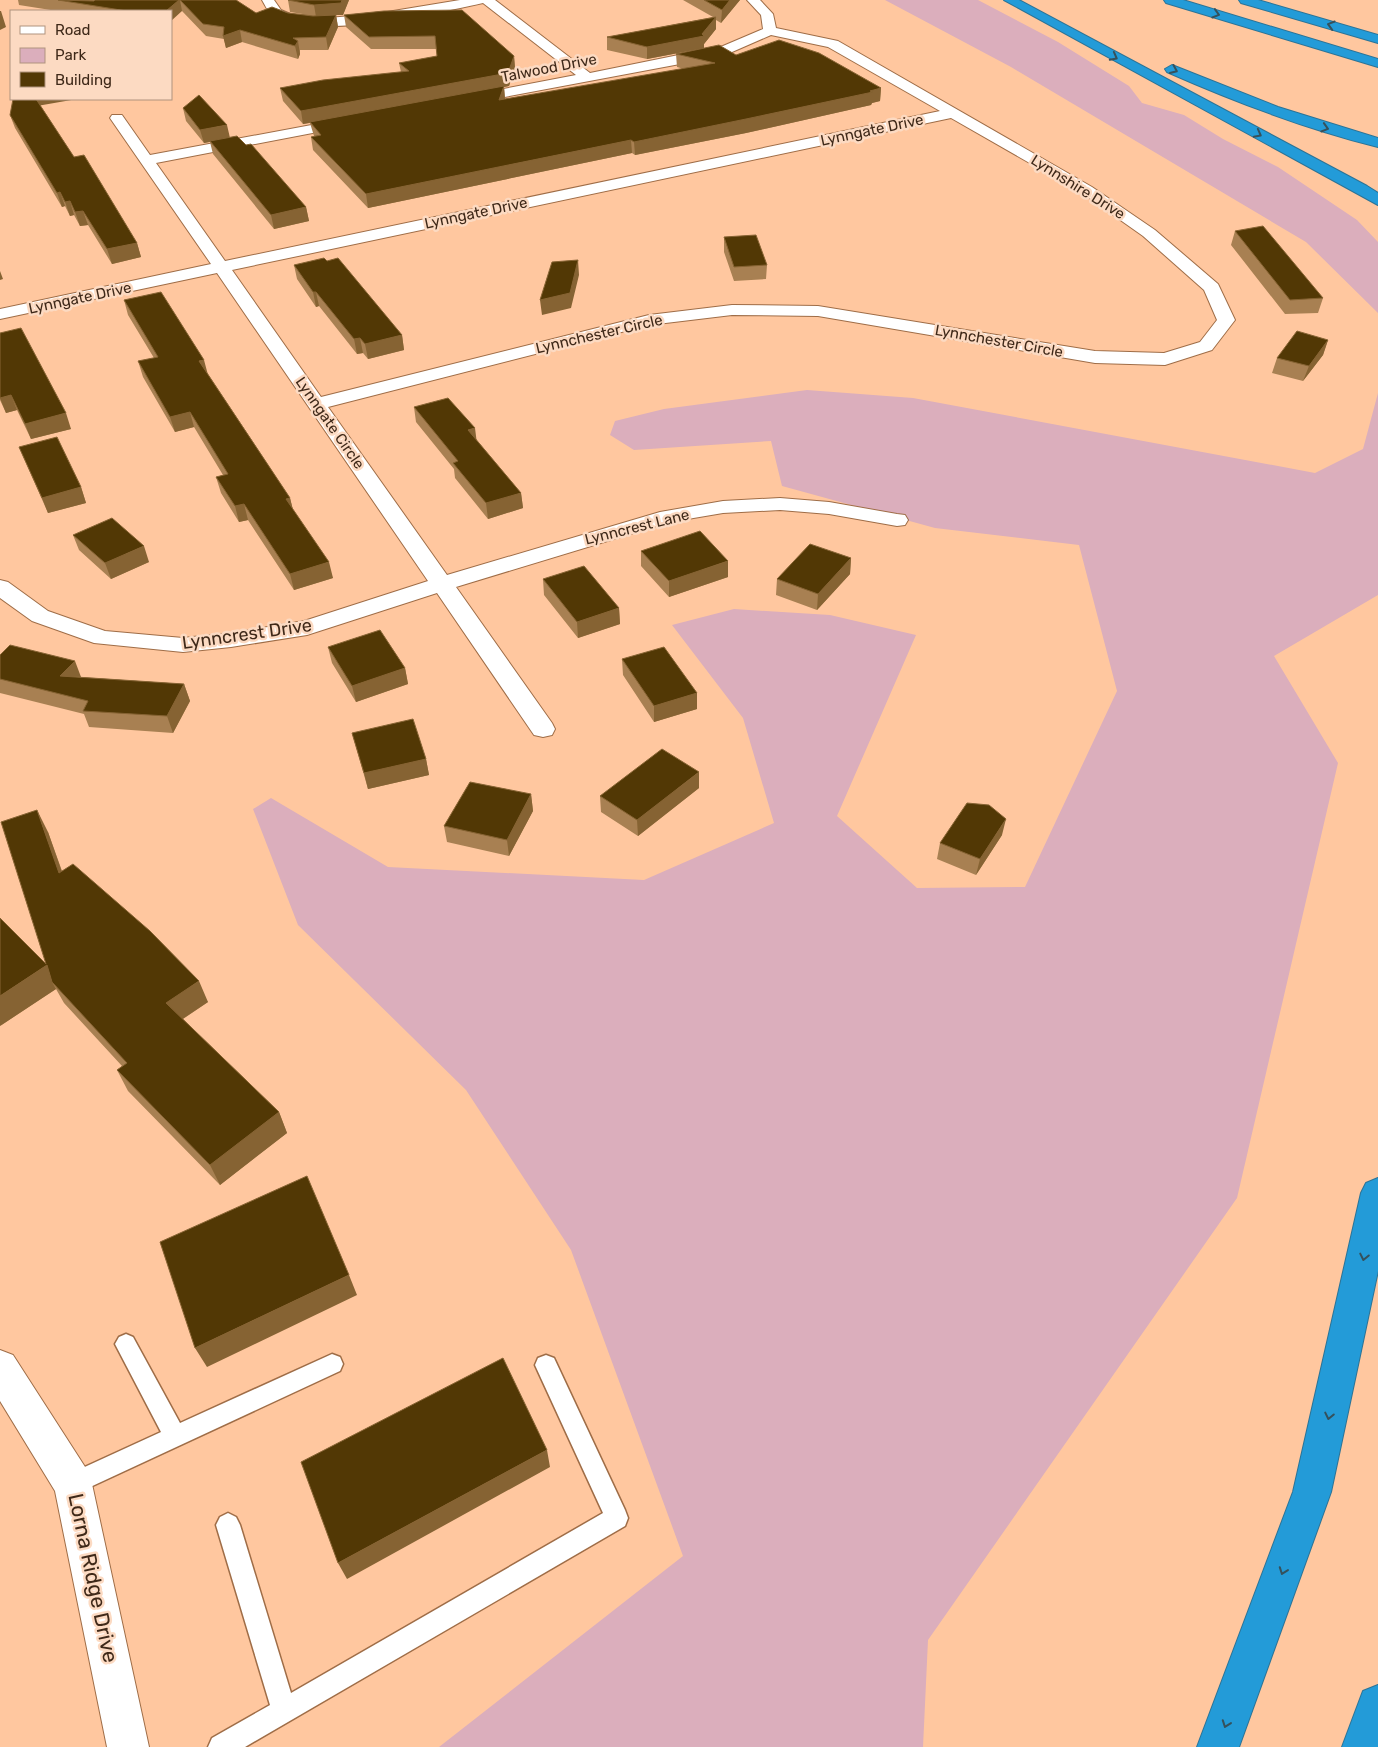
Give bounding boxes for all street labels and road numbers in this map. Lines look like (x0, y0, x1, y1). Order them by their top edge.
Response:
street label: Talwood Drive (500, 50, 598, 86)
street label: Lynngate Drive (819, 110, 925, 150)
street label: Lynnshire Drive (1028, 151, 1128, 223)
street label: Lynngate Drive (423, 193, 529, 233)
street label: Lynngate Drive (27, 278, 133, 318)
street label: Lynnchester Circle (534, 311, 664, 357)
street label: Lynnchester Circle (934, 321, 1064, 361)
street label: Lynngate Circle (292, 374, 368, 472)
street label: Lynncrest Lane (583, 505, 691, 549)
street label: Lynncrest Drive (181, 614, 313, 654)
street label: Lorna Ridge Drive (63, 1491, 124, 1665)

